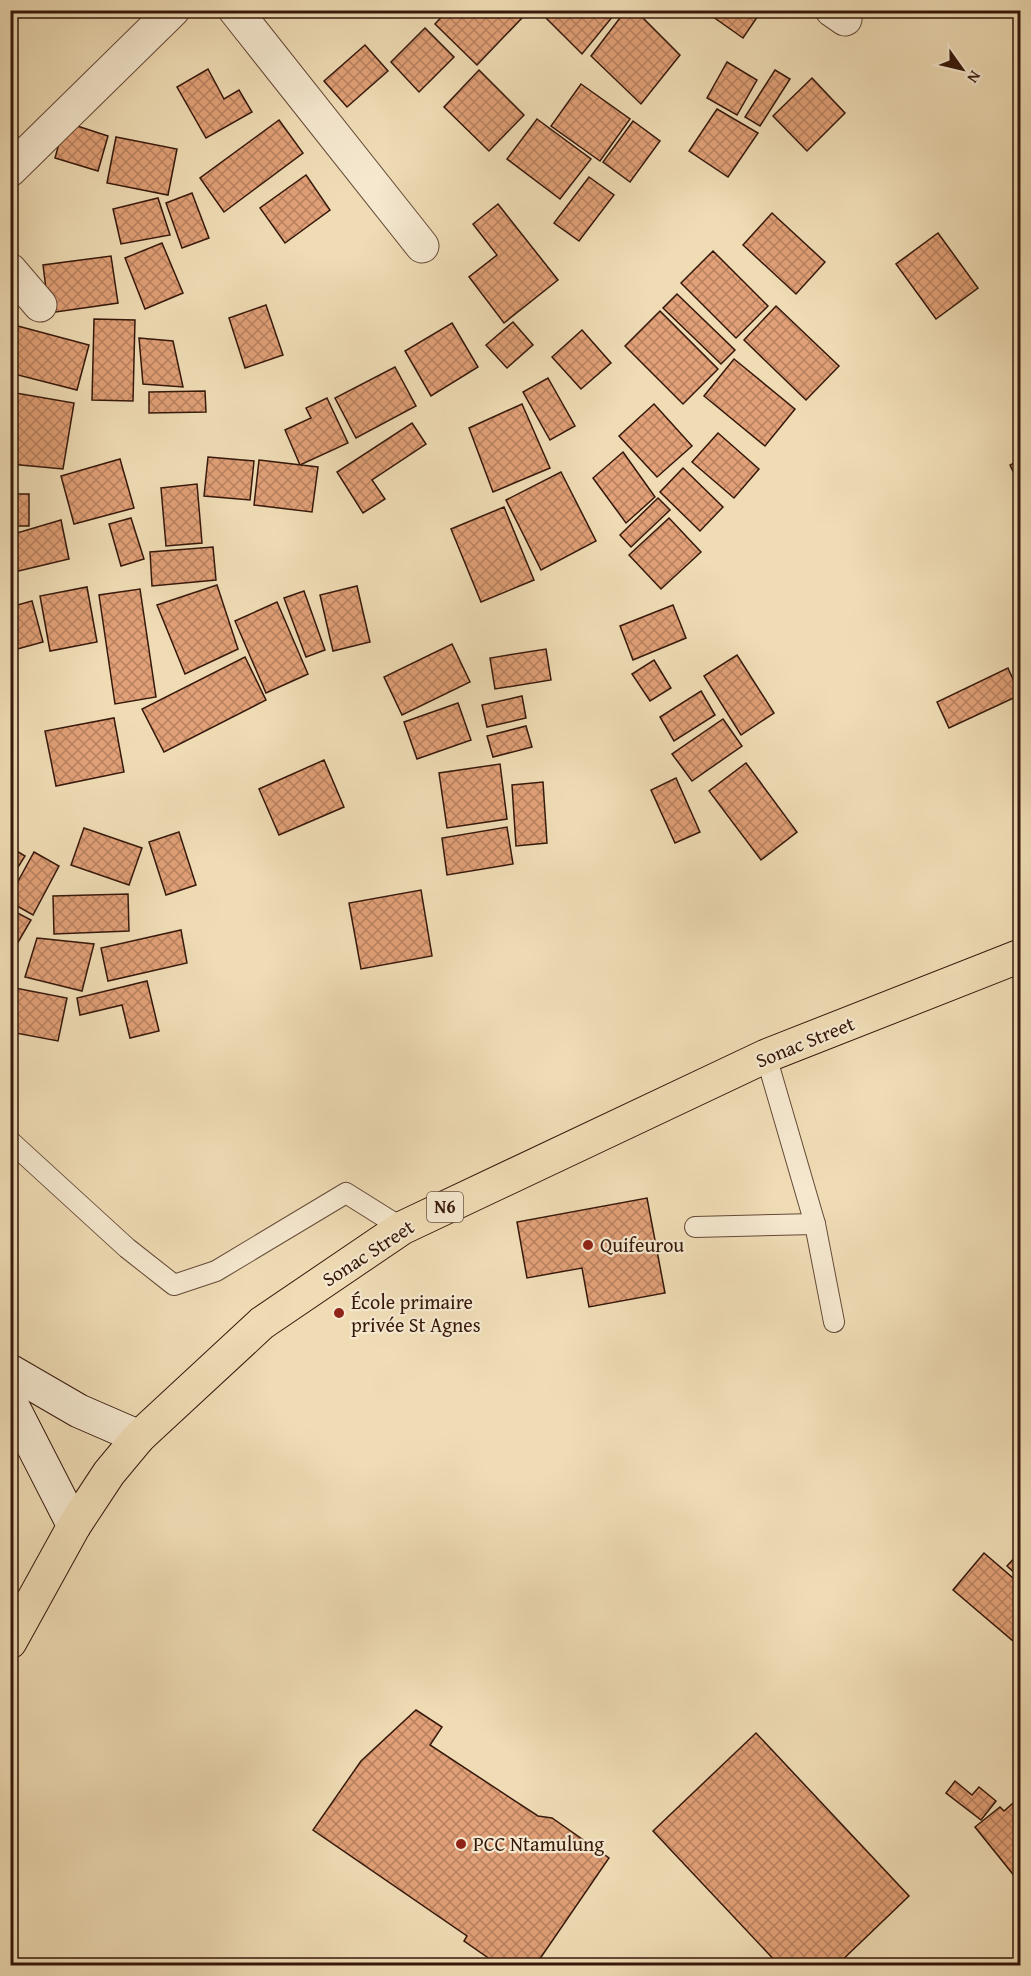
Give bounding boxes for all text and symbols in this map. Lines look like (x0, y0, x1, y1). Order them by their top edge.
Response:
north arrow (932, 39, 992, 99)
text: N (961, 66, 987, 89)
street label: Sonac Street (751, 1009, 859, 1075)
road number: N6 (427, 1192, 463, 1222)
street label: Sonac Street (316, 1212, 419, 1293)
place label: Quifeurou (600, 1230, 684, 1259)
marker: Quifeurou (581, 1238, 595, 1252)
place label: École primaire privée St Agnes (351, 1287, 481, 1339)
marker: École primaire privée St Agnes (332, 1306, 346, 1320)
place label: PCC Ntamulung (473, 1829, 604, 1858)
marker: PCC Ntamulung (454, 1837, 468, 1851)

